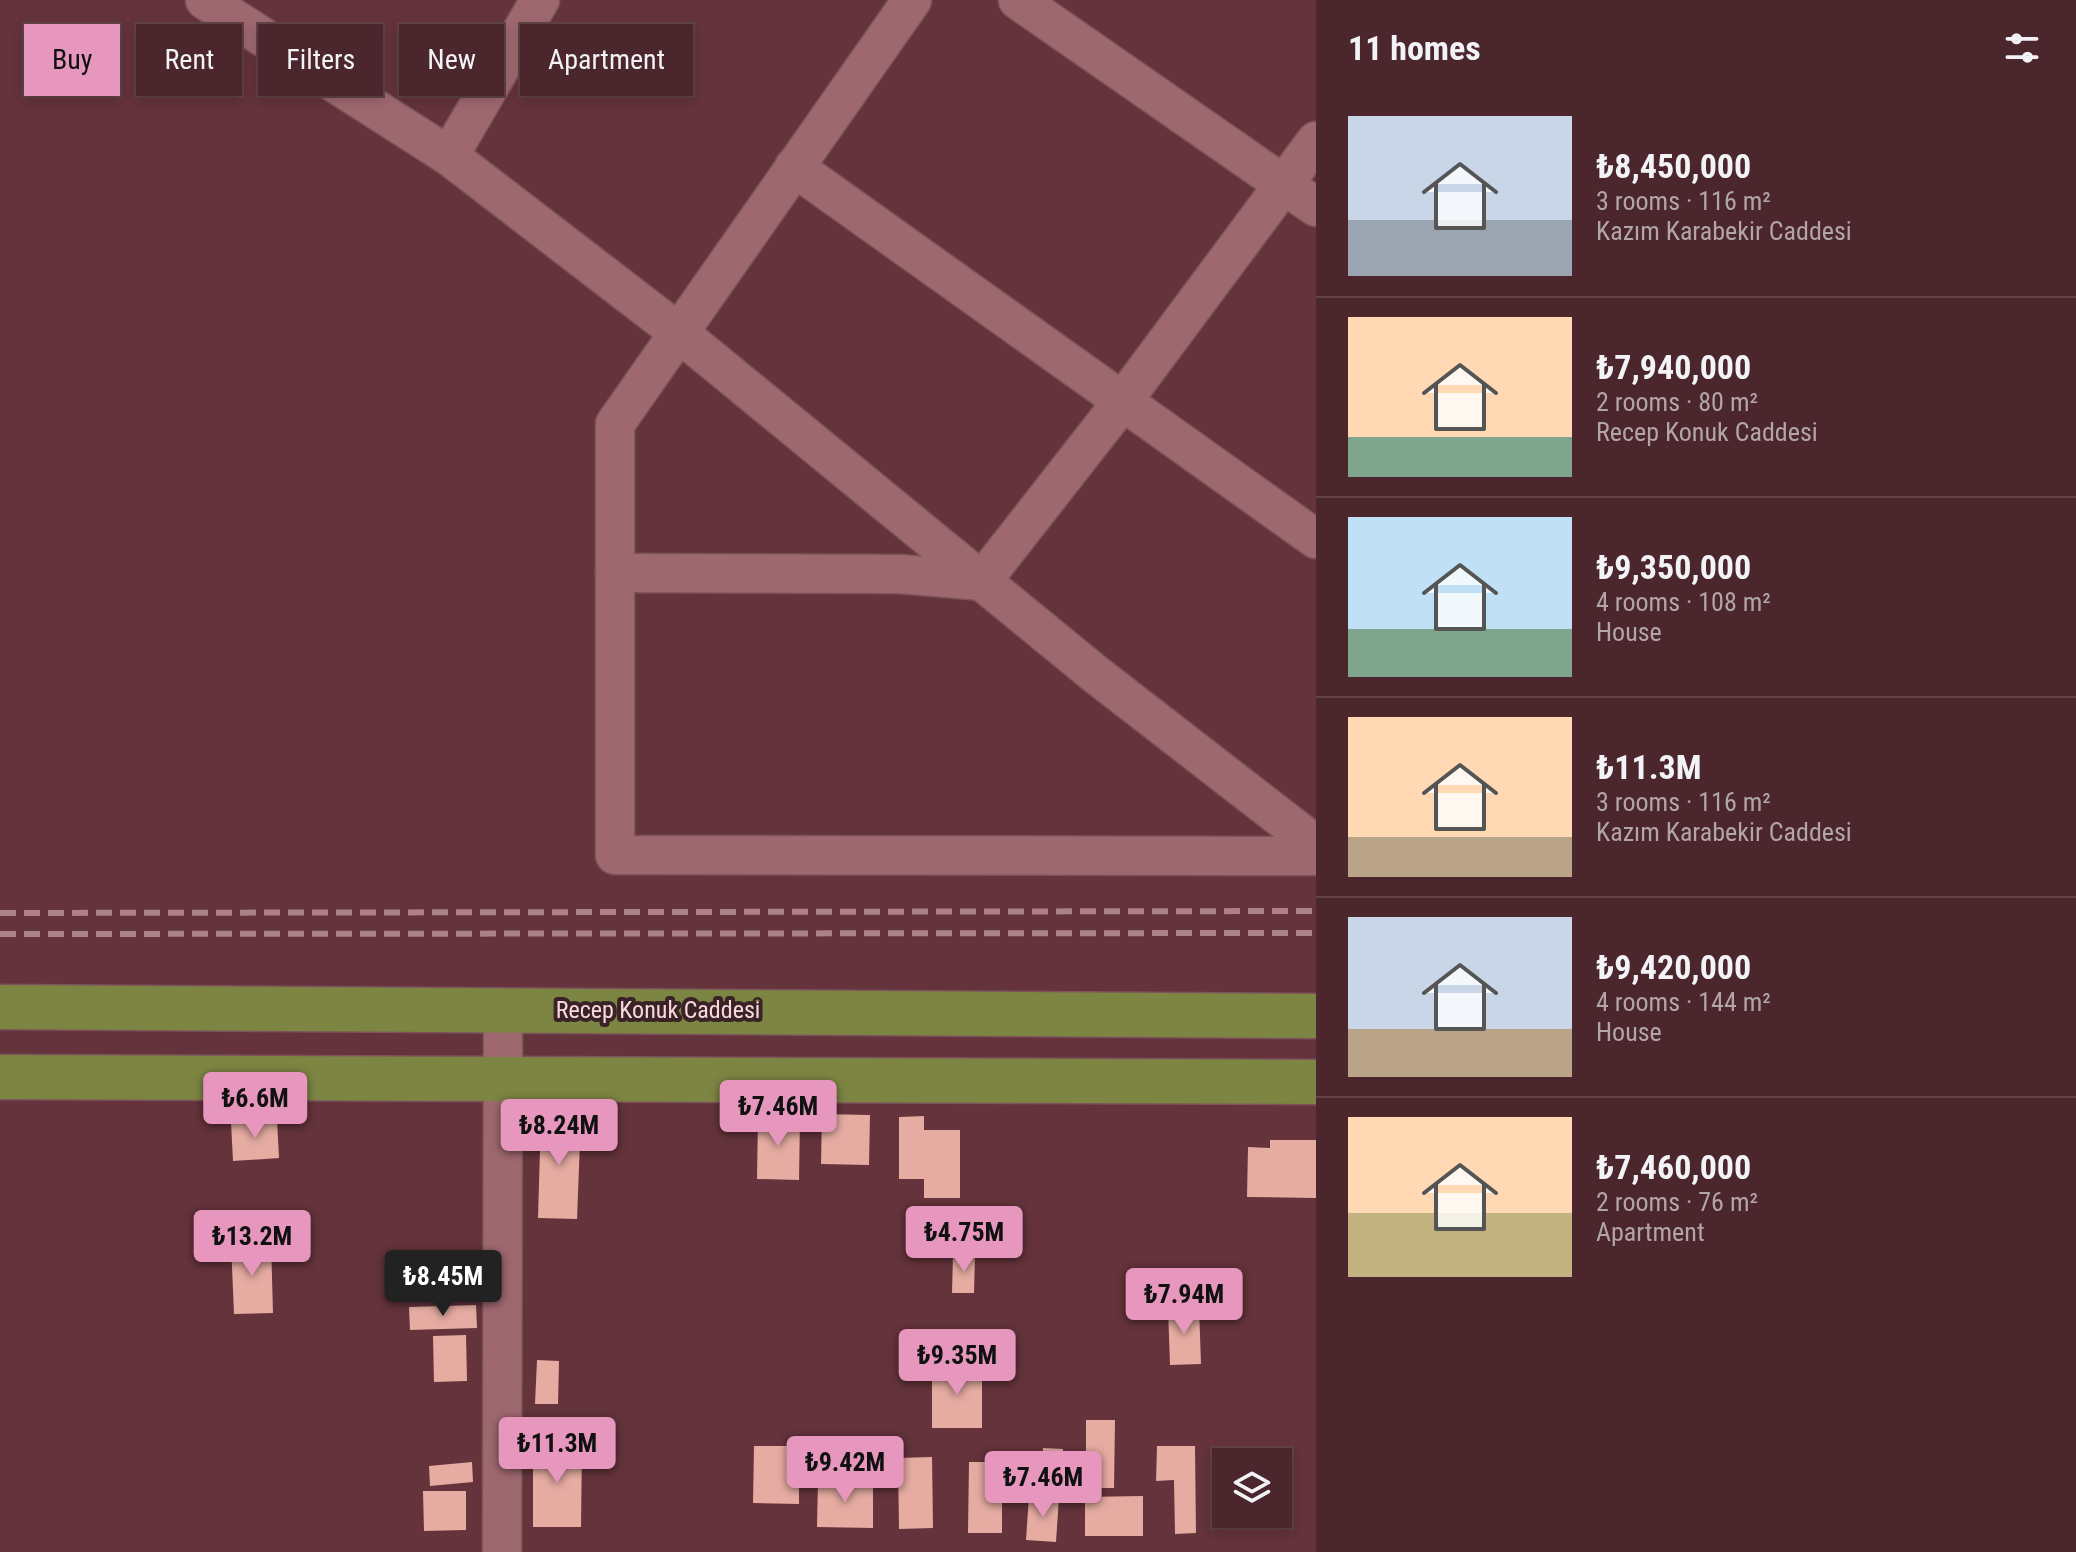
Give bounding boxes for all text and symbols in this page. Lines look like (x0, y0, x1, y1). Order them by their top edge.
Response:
chip: Buy (24, 24, 120, 96)
chip: Rent (136, 24, 242, 96)
chip: Filters (258, 24, 383, 96)
chip: New (399, 24, 504, 96)
chip: Apartment (520, 24, 693, 96)
icon: filters (2000, 26, 2044, 70)
text: 11 homes (1348, 28, 1481, 68)
text: ₺8,450,000 (1596, 146, 1751, 186)
icon: home (1412, 148, 1508, 244)
text: 3 rooms · 116 m² (1596, 186, 1771, 216)
text: Kazım Karabekir Caddesi (1596, 216, 1852, 246)
text: ₺7,940,000 (1596, 347, 1751, 387)
icon: home (1412, 349, 1508, 445)
text: 2 rooms · 80 m² (1596, 387, 1758, 417)
text: Recep Konuk Caddesi (1596, 417, 1818, 447)
text: ₺9,350,000 (1596, 547, 1751, 587)
icon: home (1412, 549, 1508, 645)
text: 4 rooms · 108 m² (1596, 587, 1771, 617)
text: House (1596, 617, 1662, 647)
text: ₺11.3M (1596, 747, 1702, 787)
icon: home (1412, 749, 1508, 845)
text: 3 rooms · 116 m² (1596, 787, 1771, 817)
text: Kazım Karabekir Caddesi (1596, 817, 1852, 847)
text: ₺9,420,000 (1596, 947, 1751, 987)
icon: home (1412, 949, 1508, 1045)
text: 4 rooms · 144 m² (1596, 987, 1771, 1017)
street label: Recep Konuk Caddesi (556, 996, 760, 1024)
text: House (1596, 1017, 1662, 1047)
pin: ₺6.6M (199, 1072, 311, 1140)
pin: ₺7.46M (713, 1080, 843, 1148)
text: ₺6.6M (221, 1083, 289, 1113)
text: ₺7.46M (738, 1091, 818, 1121)
pin: ₺8.24M (494, 1099, 624, 1167)
text: ₺8.24M (519, 1110, 599, 1140)
text: ₺7,460,000 (1596, 1147, 1751, 1187)
icon: home (1412, 1149, 1508, 1245)
text: 2 rooms · 76 m² (1596, 1187, 1758, 1217)
pin: ₺4.75M (899, 1206, 1029, 1274)
pin: ₺13.2M (187, 1210, 317, 1278)
text: ₺4.75M (924, 1217, 1004, 1247)
text: Apartment (1596, 1217, 1705, 1247)
text: ₺13.2M (212, 1221, 292, 1251)
pin: ₺8.45M (378, 1250, 508, 1318)
text: ₺8.45M (403, 1261, 483, 1291)
pin: ₺7.94M (1119, 1268, 1249, 1336)
text: ₺7.94M (1144, 1279, 1224, 1309)
pin: ₺9.35M (892, 1329, 1022, 1397)
text: ₺9.35M (917, 1340, 997, 1370)
pin: ₺11.3M (492, 1417, 622, 1485)
text: ₺11.3M (517, 1428, 597, 1458)
pin: ₺9.42M (780, 1436, 910, 1504)
text: ₺9.42M (805, 1447, 885, 1477)
map controls (1212, 1448, 1292, 1528)
button: layers (1212, 1448, 1292, 1528)
pin: ₺7.46M (978, 1451, 1108, 1519)
text: ₺7.46M (1003, 1462, 1083, 1492)

